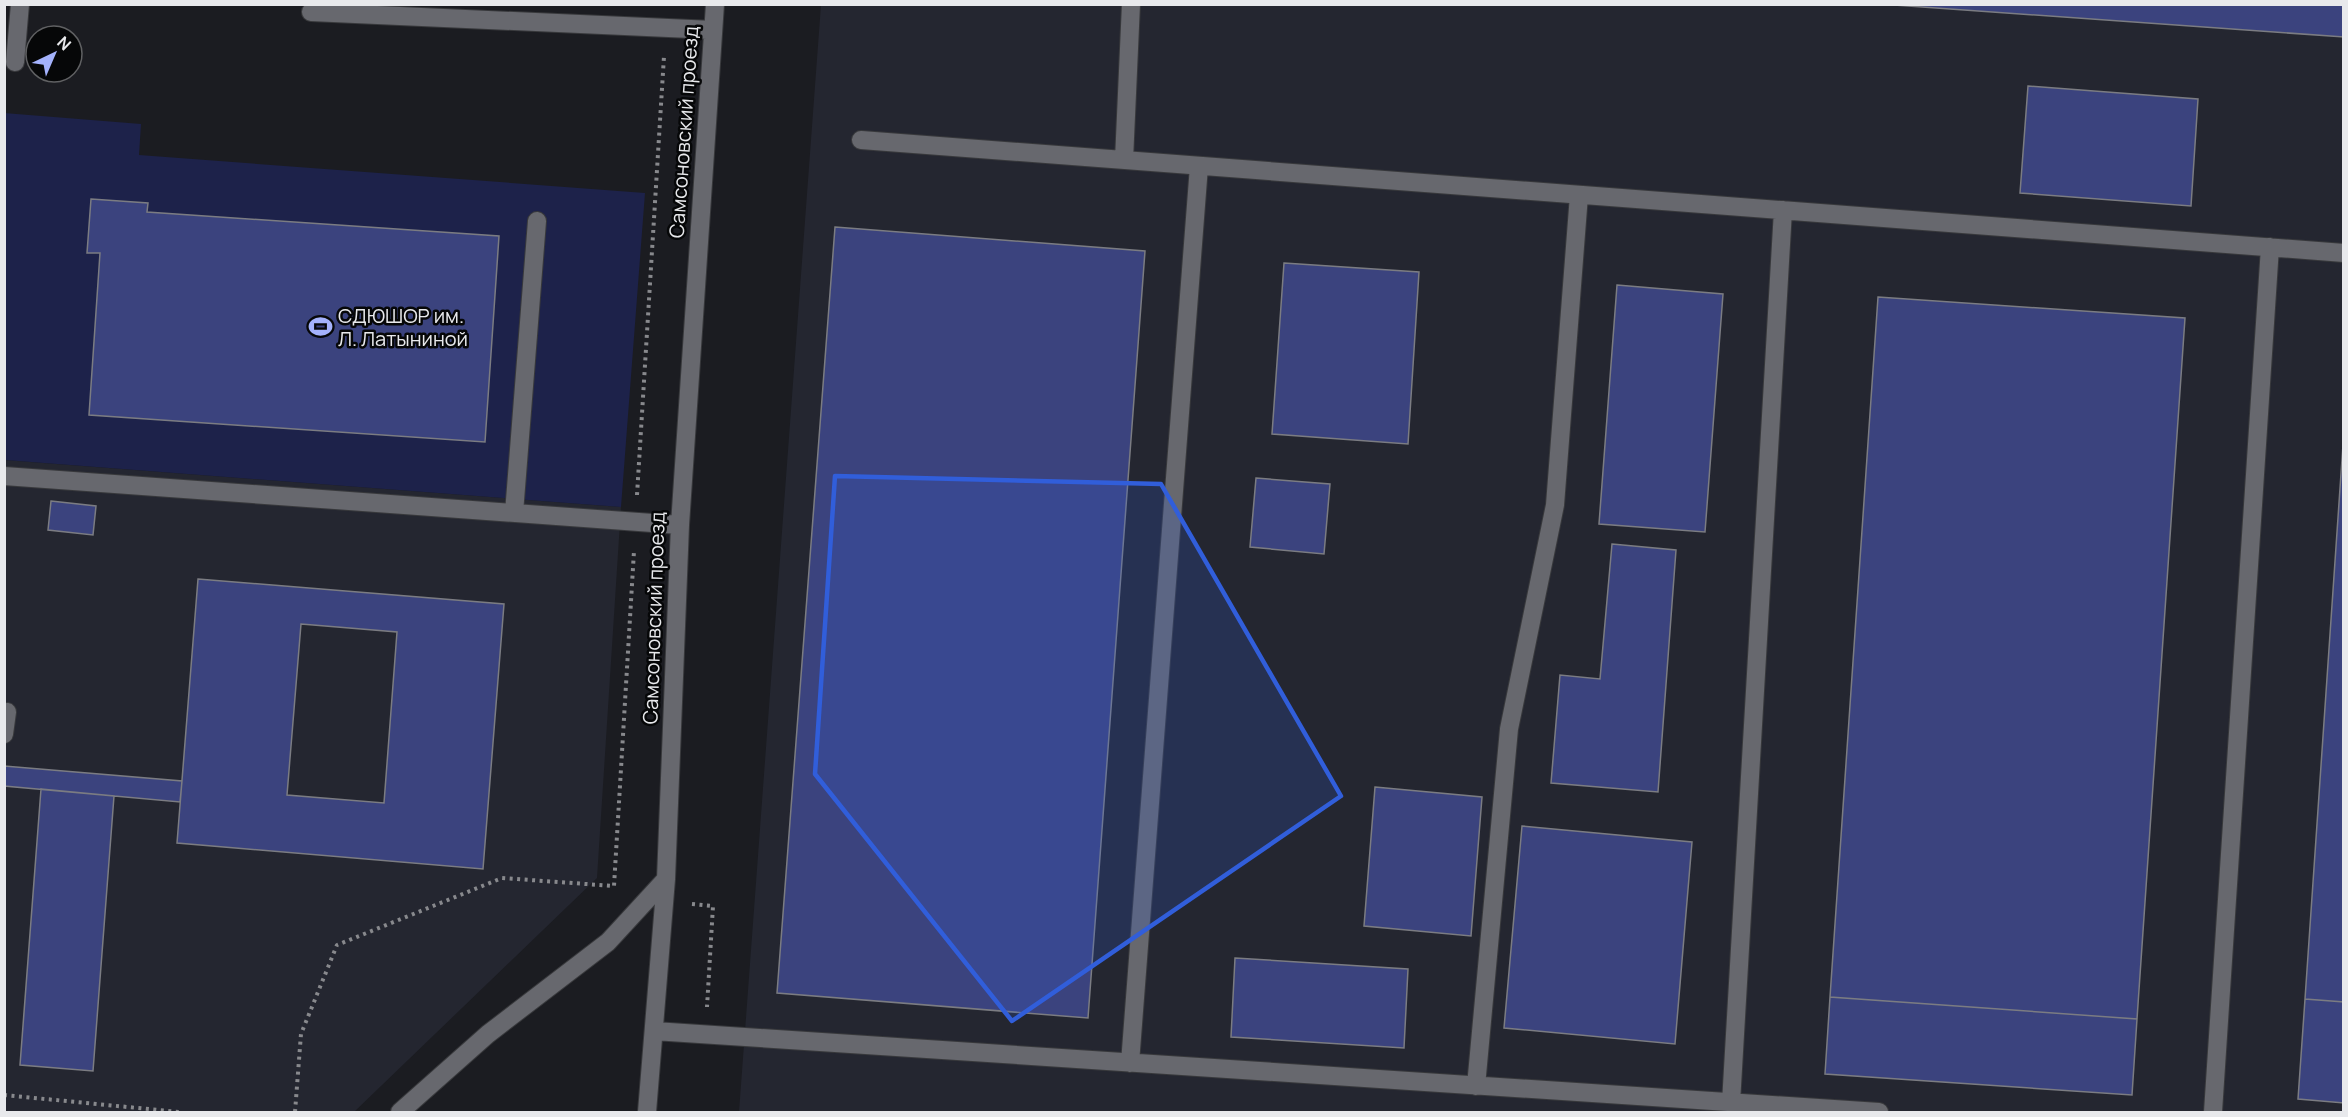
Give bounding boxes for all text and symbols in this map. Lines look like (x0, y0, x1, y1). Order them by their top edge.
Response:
north arrow (24, 24, 84, 84)
street label: Самсоновский проезд (663, 25, 704, 239)
text: N (53, 31, 76, 55)
place label: СДЮШОР им. Л. Латыниной (338, 302, 468, 352)
sports icon: СДЮШОР им. Л. Латыниной (307, 314, 333, 340)
street label: Самсоновский проезд (636, 511, 671, 725)

